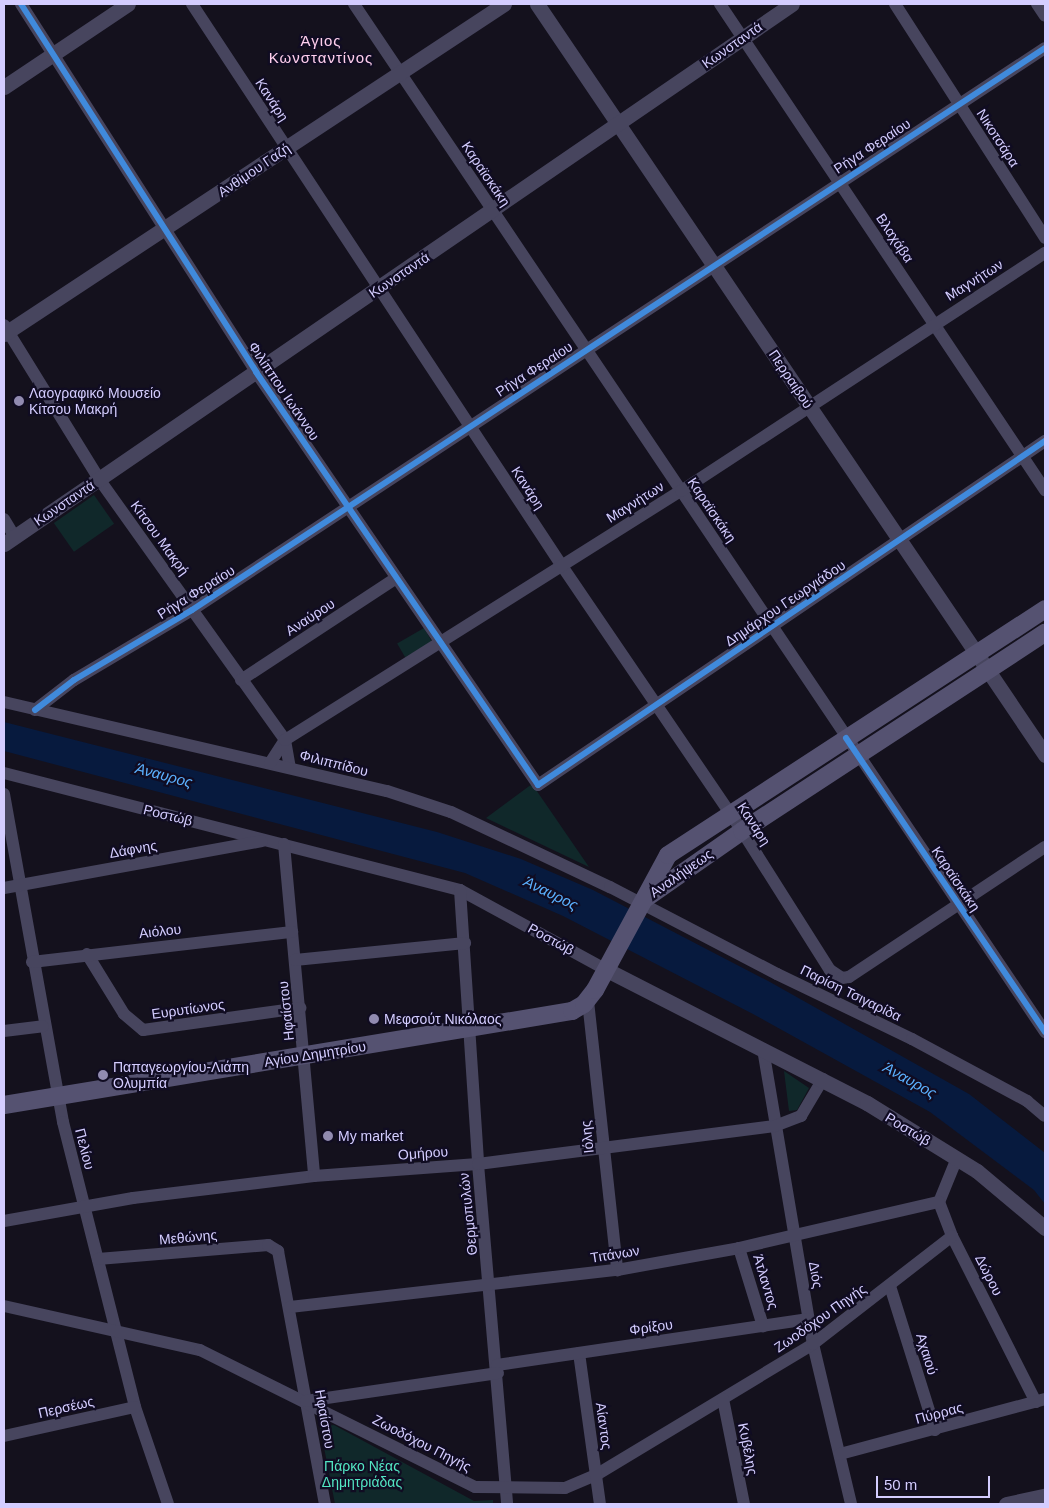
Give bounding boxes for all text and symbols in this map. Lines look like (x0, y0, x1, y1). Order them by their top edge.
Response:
street label: Κωνσταντά (699, 18, 765, 72)
district label: Άγιος Κωνσταντίνος (267, 31, 375, 66)
street label: Κανάρη (252, 75, 292, 125)
street label: Νικοτσάρα (973, 106, 1023, 170)
street label: Ρήγα Φεραίου (830, 115, 914, 177)
street label: Καραϊσκάκη (458, 138, 514, 210)
street label: Ανθίμου Γαζή (215, 140, 293, 200)
street label: Βλαχάβα (873, 210, 917, 266)
street label: Κωνσταντά (365, 249, 433, 301)
street label: Μαγνήτων (942, 256, 1006, 304)
street label: Ρήγα Φεραίου (492, 338, 576, 400)
street label: Φιλίππου Ιωάννου (245, 339, 323, 443)
street label: Περραιβού (765, 347, 817, 411)
place label: Λαογραφικό Μουσείο Κίτσου Μακρή (29, 385, 161, 418)
marker: Λαογραφικό Μουσείο Κίτσου Μακρή (13, 395, 25, 407)
street label: Κανάρη (508, 463, 548, 513)
street label: Καραϊσκάκη (684, 474, 740, 546)
street label: Κωνσταντά (30, 477, 98, 529)
street label: Μαγνήτων (603, 478, 667, 526)
street label: Κίτσου Μακρή (127, 497, 193, 579)
street label: Δημάρχου Γεωργιάδου (722, 556, 848, 650)
street label: Ρήγα Φεραίου (154, 562, 238, 622)
street label: Αναύρου (282, 595, 338, 639)
street label: Φιλιππίδου (298, 746, 370, 780)
water label: Άναυρος (134, 759, 194, 791)
street label: Κανάρη (734, 799, 774, 849)
street label: Ροστώβ (142, 801, 194, 829)
street label: Δάφνης (108, 837, 158, 861)
street label: Καραϊσκάκη (928, 843, 984, 915)
street label: Αναλήψεως (646, 845, 716, 901)
water label: Άναυρος (521, 872, 581, 914)
street label: Αιόλου (138, 920, 182, 942)
street label: Ροστώβ (525, 920, 577, 958)
street label: Παρίση Τσιγαρίδα (798, 961, 904, 1025)
street label: Ηφαίστου (275, 980, 297, 1042)
street label: Ευρυτίωνος (150, 996, 226, 1022)
place label: Μεφσούτ Νικόλαος (384, 1011, 501, 1027)
marker: Μεφσούτ Νικόλαος (368, 1013, 380, 1025)
street label: Αγίου Δημητρίου (263, 1038, 367, 1070)
water label: Άναυρος (880, 1058, 940, 1102)
place label: Παπαγεωργίου-Λιάπη Ολυμπία (113, 1059, 249, 1092)
marker: Παπαγεωργίου-Λιάπη Ολυμπία (97, 1069, 109, 1081)
street label: Ροστώβ (882, 1109, 934, 1149)
street label: Ιόλης (577, 1120, 597, 1154)
street label: Πελίου (72, 1127, 98, 1171)
place label: My market (338, 1128, 403, 1144)
marker: My market (322, 1130, 334, 1142)
street label: Ομήρου (397, 1143, 449, 1163)
street label: Θερμοπυλών (455, 1172, 481, 1256)
street label: Μεθώνης (158, 1226, 218, 1248)
street label: Τιτάνων (589, 1242, 641, 1266)
street label: Άτλαντος (750, 1252, 782, 1312)
street label: Δώρου (972, 1252, 1006, 1298)
street label: Διός (805, 1260, 827, 1290)
street label: Ζωοδόχου Πηγής (771, 1280, 869, 1356)
street label: Φρίξου (628, 1316, 674, 1338)
street label: Αχαιού (913, 1331, 941, 1377)
street label: Ηφαίστου (312, 1388, 338, 1450)
street label: Περσέως (36, 1392, 96, 1422)
street label: Πύρρας (913, 1399, 965, 1427)
street label: Αίαντος (592, 1401, 616, 1451)
street label: Ζωοδόχου Πηγής (370, 1411, 474, 1475)
street label: Κυβέλης (735, 1421, 761, 1477)
park label: Πάρκο Νέας Δημητριάδας (322, 1458, 402, 1490)
scale bar (879, 1466, 993, 1498)
text: 50 m (884, 1476, 917, 1493)

